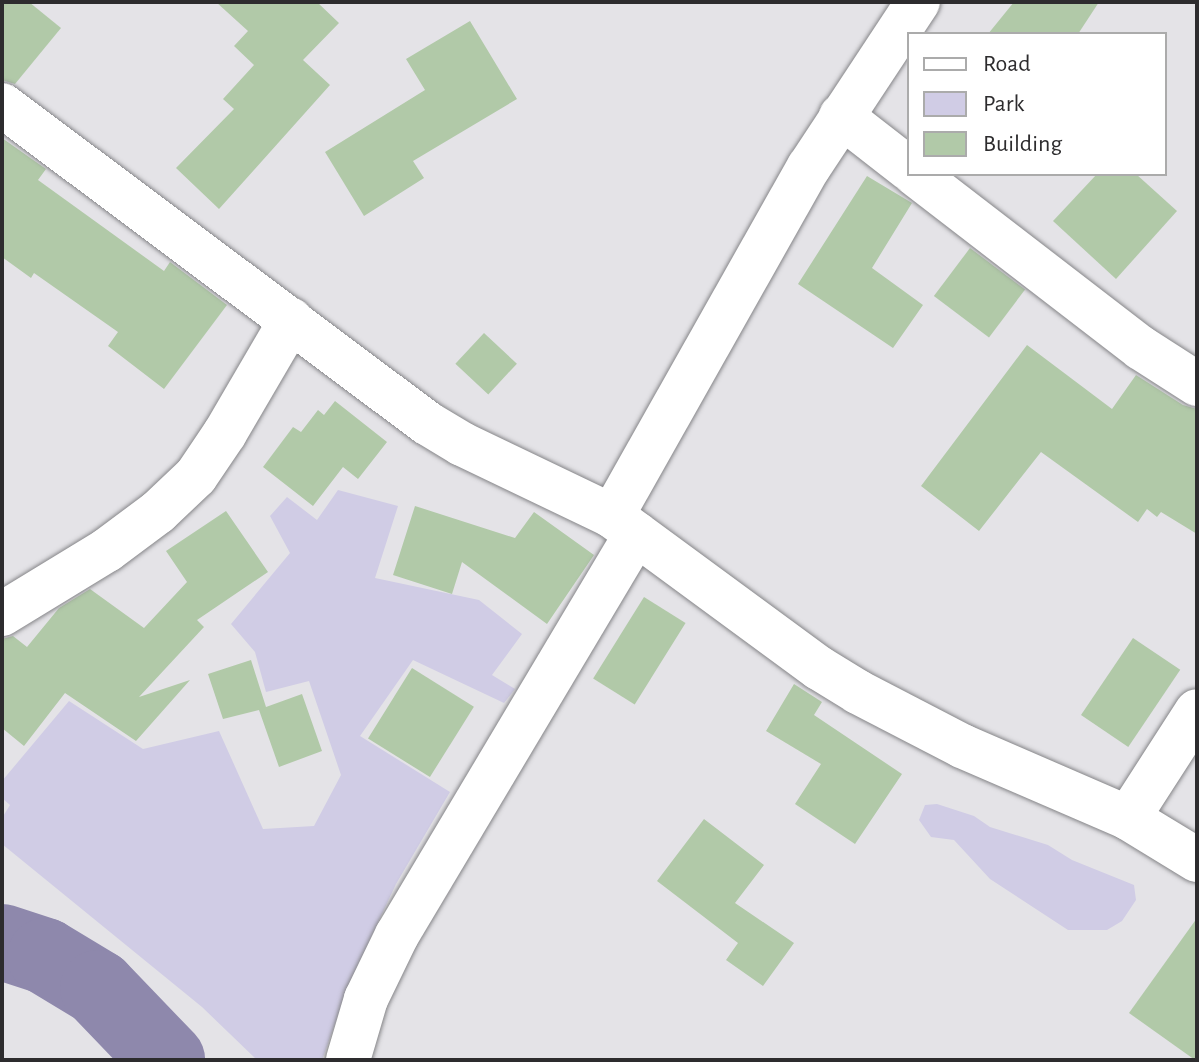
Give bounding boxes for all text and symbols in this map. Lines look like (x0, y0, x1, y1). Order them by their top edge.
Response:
legend (907, 32, 1167, 176)
text: Road (983, 52, 1031, 76)
text: Park (983, 92, 1024, 116)
text: Building (983, 132, 1062, 156)

